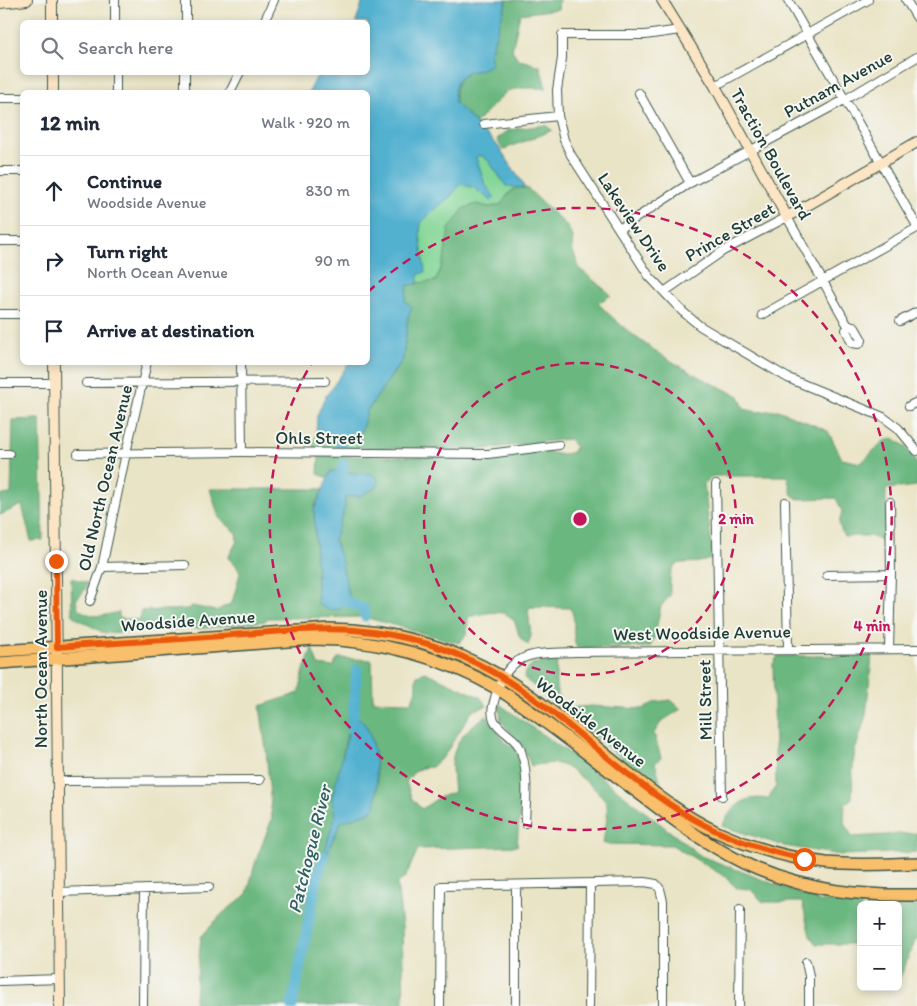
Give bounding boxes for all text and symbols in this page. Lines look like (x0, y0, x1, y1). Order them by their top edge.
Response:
search box (20, 20, 370, 75)
icon: search (38, 34, 66, 62)
text: Search here (78, 36, 173, 59)
street label: Putnam Avenue (780, 45, 896, 123)
street label: Traction Boulevard (726, 84, 816, 224)
text: 12 min (40, 110, 100, 135)
text: Walk · 920 m (261, 113, 350, 132)
street label: Lakeview Drive (593, 168, 675, 276)
text: Continue (87, 170, 162, 193)
icon: ahead (40, 177, 68, 205)
text: 830 m (306, 181, 350, 200)
text: Woodside Avenue (87, 193, 207, 212)
street label: Prince Street (681, 197, 779, 267)
text: Turn right (87, 240, 168, 263)
icon: right (40, 247, 68, 275)
text: 90 m (315, 251, 350, 270)
text: North Ocean Avenue (87, 263, 228, 282)
icon: arrive (40, 317, 68, 345)
text: Arrive at destination (87, 319, 254, 342)
street label: Old North Ocean Avenue (73, 383, 137, 573)
street label: Ohls Street (275, 427, 363, 449)
centre of rings (571, 510, 589, 528)
text: 2 min (718, 510, 755, 528)
route end (45, 550, 68, 573)
street label: North Ocean Avenue (30, 590, 52, 748)
street label: Woodside Avenue (120, 605, 256, 637)
text: 4 min (854, 617, 891, 635)
street label: West Woodside Avenue (613, 620, 791, 646)
street label: Mill Street (693, 659, 717, 741)
street label: Woodside Avenue (531, 672, 651, 772)
water label: Patchogue River (282, 780, 337, 916)
route start (793, 848, 816, 871)
map controls (857, 901, 902, 991)
button: + (857, 901, 902, 946)
button: − (857, 946, 902, 991)

